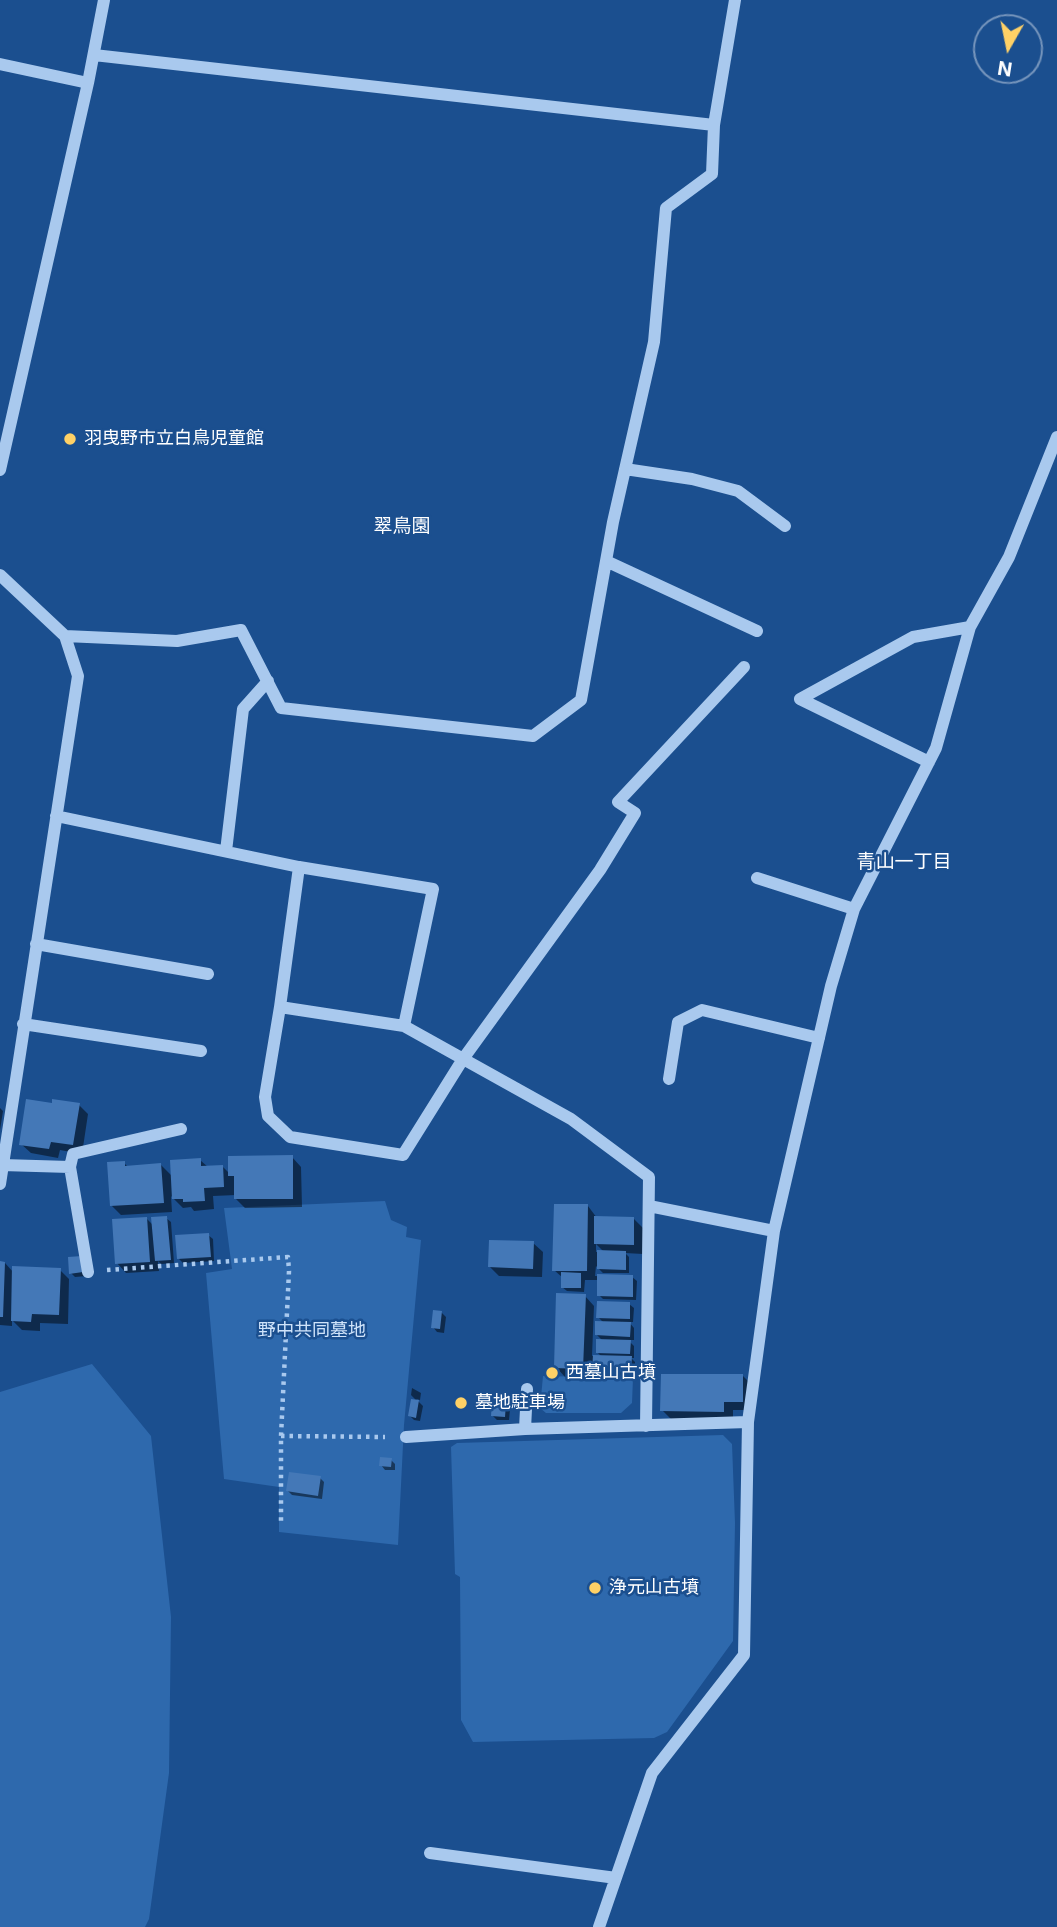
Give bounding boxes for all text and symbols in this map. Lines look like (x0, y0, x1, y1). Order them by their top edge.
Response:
north arrow (973, 14, 1043, 84)
text: N (996, 56, 1014, 81)
place label: 羽曳野市立白鳥児童館 (84, 428, 264, 450)
marker: 羽曳野市立白鳥児童館 (62, 431, 78, 447)
district label: 翠鳥園 (374, 515, 430, 537)
district label: 青山一丁目 (857, 851, 951, 873)
park label: 野中共同墓地 (258, 1320, 366, 1342)
place label: 西墓山古墳 (566, 1362, 656, 1384)
marker: 西墓山古墳 (544, 1365, 560, 1381)
place label: 墓地駐車場 (475, 1392, 565, 1414)
marker: 墓地駐車場 (453, 1395, 469, 1411)
place label: 浄元山古墳 (609, 1577, 699, 1599)
marker: 浄元山古墳 (587, 1580, 603, 1596)

